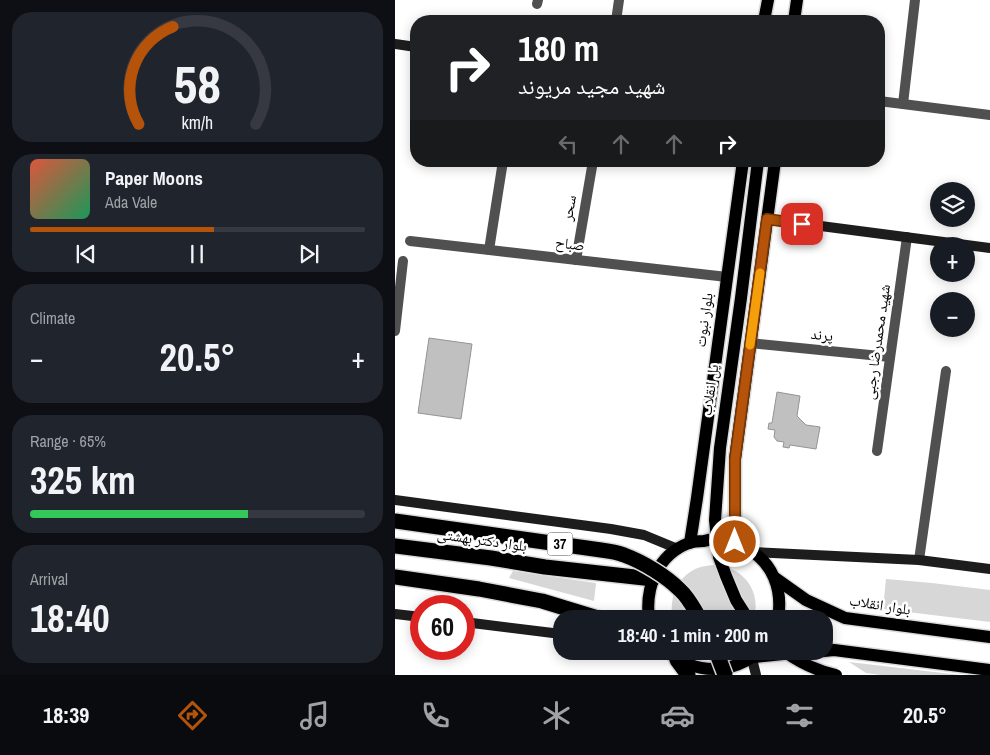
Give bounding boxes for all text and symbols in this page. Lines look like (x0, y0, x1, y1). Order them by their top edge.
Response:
text: 180 m (518, 25, 599, 72)
icon: right (435, 35, 500, 100)
text: 58 (174, 49, 221, 119)
text: شهید مجید مریوند (518, 71, 666, 101)
text: km/h (182, 111, 213, 135)
icon: left (554, 130, 582, 158)
icon: ahead (607, 130, 635, 158)
icon: ahead (660, 130, 688, 158)
icon: right (713, 130, 741, 158)
text: Paper Moons (105, 165, 203, 191)
map controls (930, 182, 975, 337)
button: layers (930, 182, 975, 227)
text: Ada Vale (105, 191, 157, 213)
street label: سحر (556, 193, 581, 223)
pin (781, 203, 823, 245)
icon: arrive (788, 210, 816, 238)
street label: صباح (554, 231, 586, 256)
button: + (930, 237, 975, 282)
icon: previous (72, 240, 100, 268)
icon: pause (183, 240, 211, 268)
icon: next (295, 240, 323, 268)
street label: شهید محمدرضا رجبی (858, 283, 895, 401)
street label: بلوار نبوت (689, 291, 718, 348)
button: − (930, 292, 975, 337)
text: Climate (30, 307, 75, 329)
street label: پرند (810, 323, 834, 346)
text: 20.5° (160, 332, 235, 383)
text: − (30, 339, 43, 377)
text: + (352, 339, 365, 377)
street label: پل انقلاب (696, 363, 723, 417)
text: Range · 65% (30, 430, 106, 452)
text: 325 km (30, 455, 136, 506)
position arrow (708, 515, 760, 567)
street label: بلوار دکتر بهشتی (436, 523, 528, 556)
road number: 37 (547, 532, 573, 556)
text: Arrival (30, 568, 68, 590)
street label: بلوار انقلاب (848, 589, 912, 620)
text: 18:40 (30, 593, 110, 644)
speed limit sign: 60 (410, 595, 475, 660)
text: 18:40 · 1 min · 200 m (618, 622, 768, 648)
icon: directions (175, 698, 210, 733)
icon: music (297, 698, 332, 733)
icon: phone (418, 698, 453, 733)
icon: climate (539, 698, 574, 733)
icon: car (660, 698, 695, 733)
icon: filters (782, 698, 817, 733)
text: 18:39 (43, 700, 89, 730)
text: 20.5° (903, 700, 947, 730)

